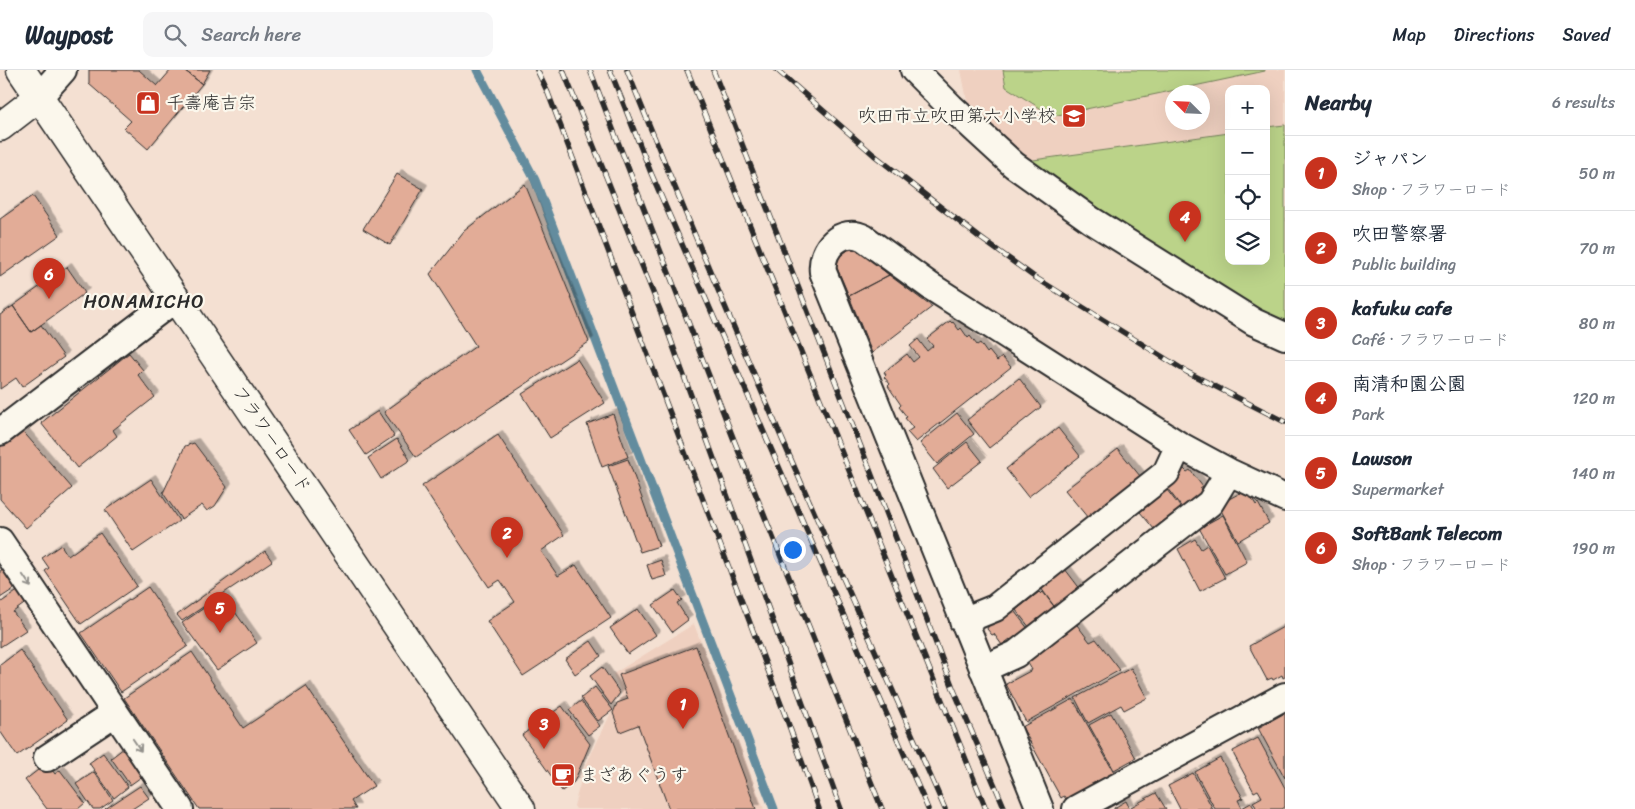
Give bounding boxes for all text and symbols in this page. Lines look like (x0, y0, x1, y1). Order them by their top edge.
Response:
search box (143, 12, 493, 57)
text: Waypost (25, 14, 113, 56)
text: Search here (201, 18, 301, 51)
text: Map (1393, 19, 1426, 51)
text: Directions (1454, 19, 1535, 51)
text: Saved (1563, 19, 1610, 51)
icon: search (161, 21, 189, 49)
text: Nearby (1305, 84, 1371, 122)
north arrow (1165, 85, 1210, 130)
map controls (1225, 85, 1270, 265)
button: + (1225, 85, 1270, 130)
place label: 千壽庵吉宗 (166, 87, 256, 119)
text: 6 results (1552, 88, 1615, 117)
shop icon: 千壽庵吉宗 (135, 90, 161, 116)
place label: 吹田市立吹田第六小学校 (858, 100, 1056, 132)
school or university icon: 吹田市立吹田第六小学校 (1061, 103, 1087, 129)
button: − (1225, 130, 1270, 175)
text: ジャパン (1352, 142, 1428, 175)
text: 1 (1318, 159, 1324, 188)
text: 50 m (1579, 159, 1615, 188)
button: locate (1225, 175, 1270, 220)
text: Shop · フラワーロード (1352, 175, 1511, 204)
pin: 4 (1169, 201, 1201, 242)
text: 吹田警察署 (1352, 217, 1447, 250)
button: layers (1225, 220, 1270, 265)
text: 2 (1316, 234, 1326, 263)
text: 70 m (1579, 234, 1615, 263)
text: Public building (1352, 250, 1456, 279)
pin: 6 (33, 258, 65, 299)
district label: HONAMICHO (83, 285, 205, 318)
text: kafuku cafe (1352, 292, 1452, 325)
text: 3 (1317, 309, 1325, 338)
text: 80 m (1579, 309, 1615, 338)
text: Café · フラワーロード (1352, 325, 1509, 354)
text: 南清和園公園 (1352, 367, 1466, 400)
street label: フラワーロード (224, 378, 320, 500)
text: 4 (1316, 384, 1326, 413)
text: 120 m (1572, 384, 1615, 413)
text: Park (1352, 400, 1385, 429)
text: Lawson (1352, 442, 1412, 475)
text: 5 (1316, 459, 1326, 488)
text: 140 m (1572, 459, 1615, 488)
text: Supermarket (1352, 475, 1444, 504)
pin: 2 (491, 517, 523, 558)
text: SoftBank Telecom (1352, 517, 1502, 550)
text: 6 (1316, 534, 1326, 563)
text: 190 m (1572, 534, 1615, 563)
your location (780, 537, 806, 563)
text: Shop · フラワーロード (1352, 550, 1511, 579)
one-way arrow (22, 574, 32, 588)
pin: 5 (204, 592, 236, 633)
pin: 1 (667, 688, 699, 729)
pin: 3 (528, 708, 560, 749)
one-way arrow (132, 738, 142, 752)
place label: まざあぐうす (580, 759, 688, 791)
cafe icon: まざあぐうす (550, 762, 576, 788)

